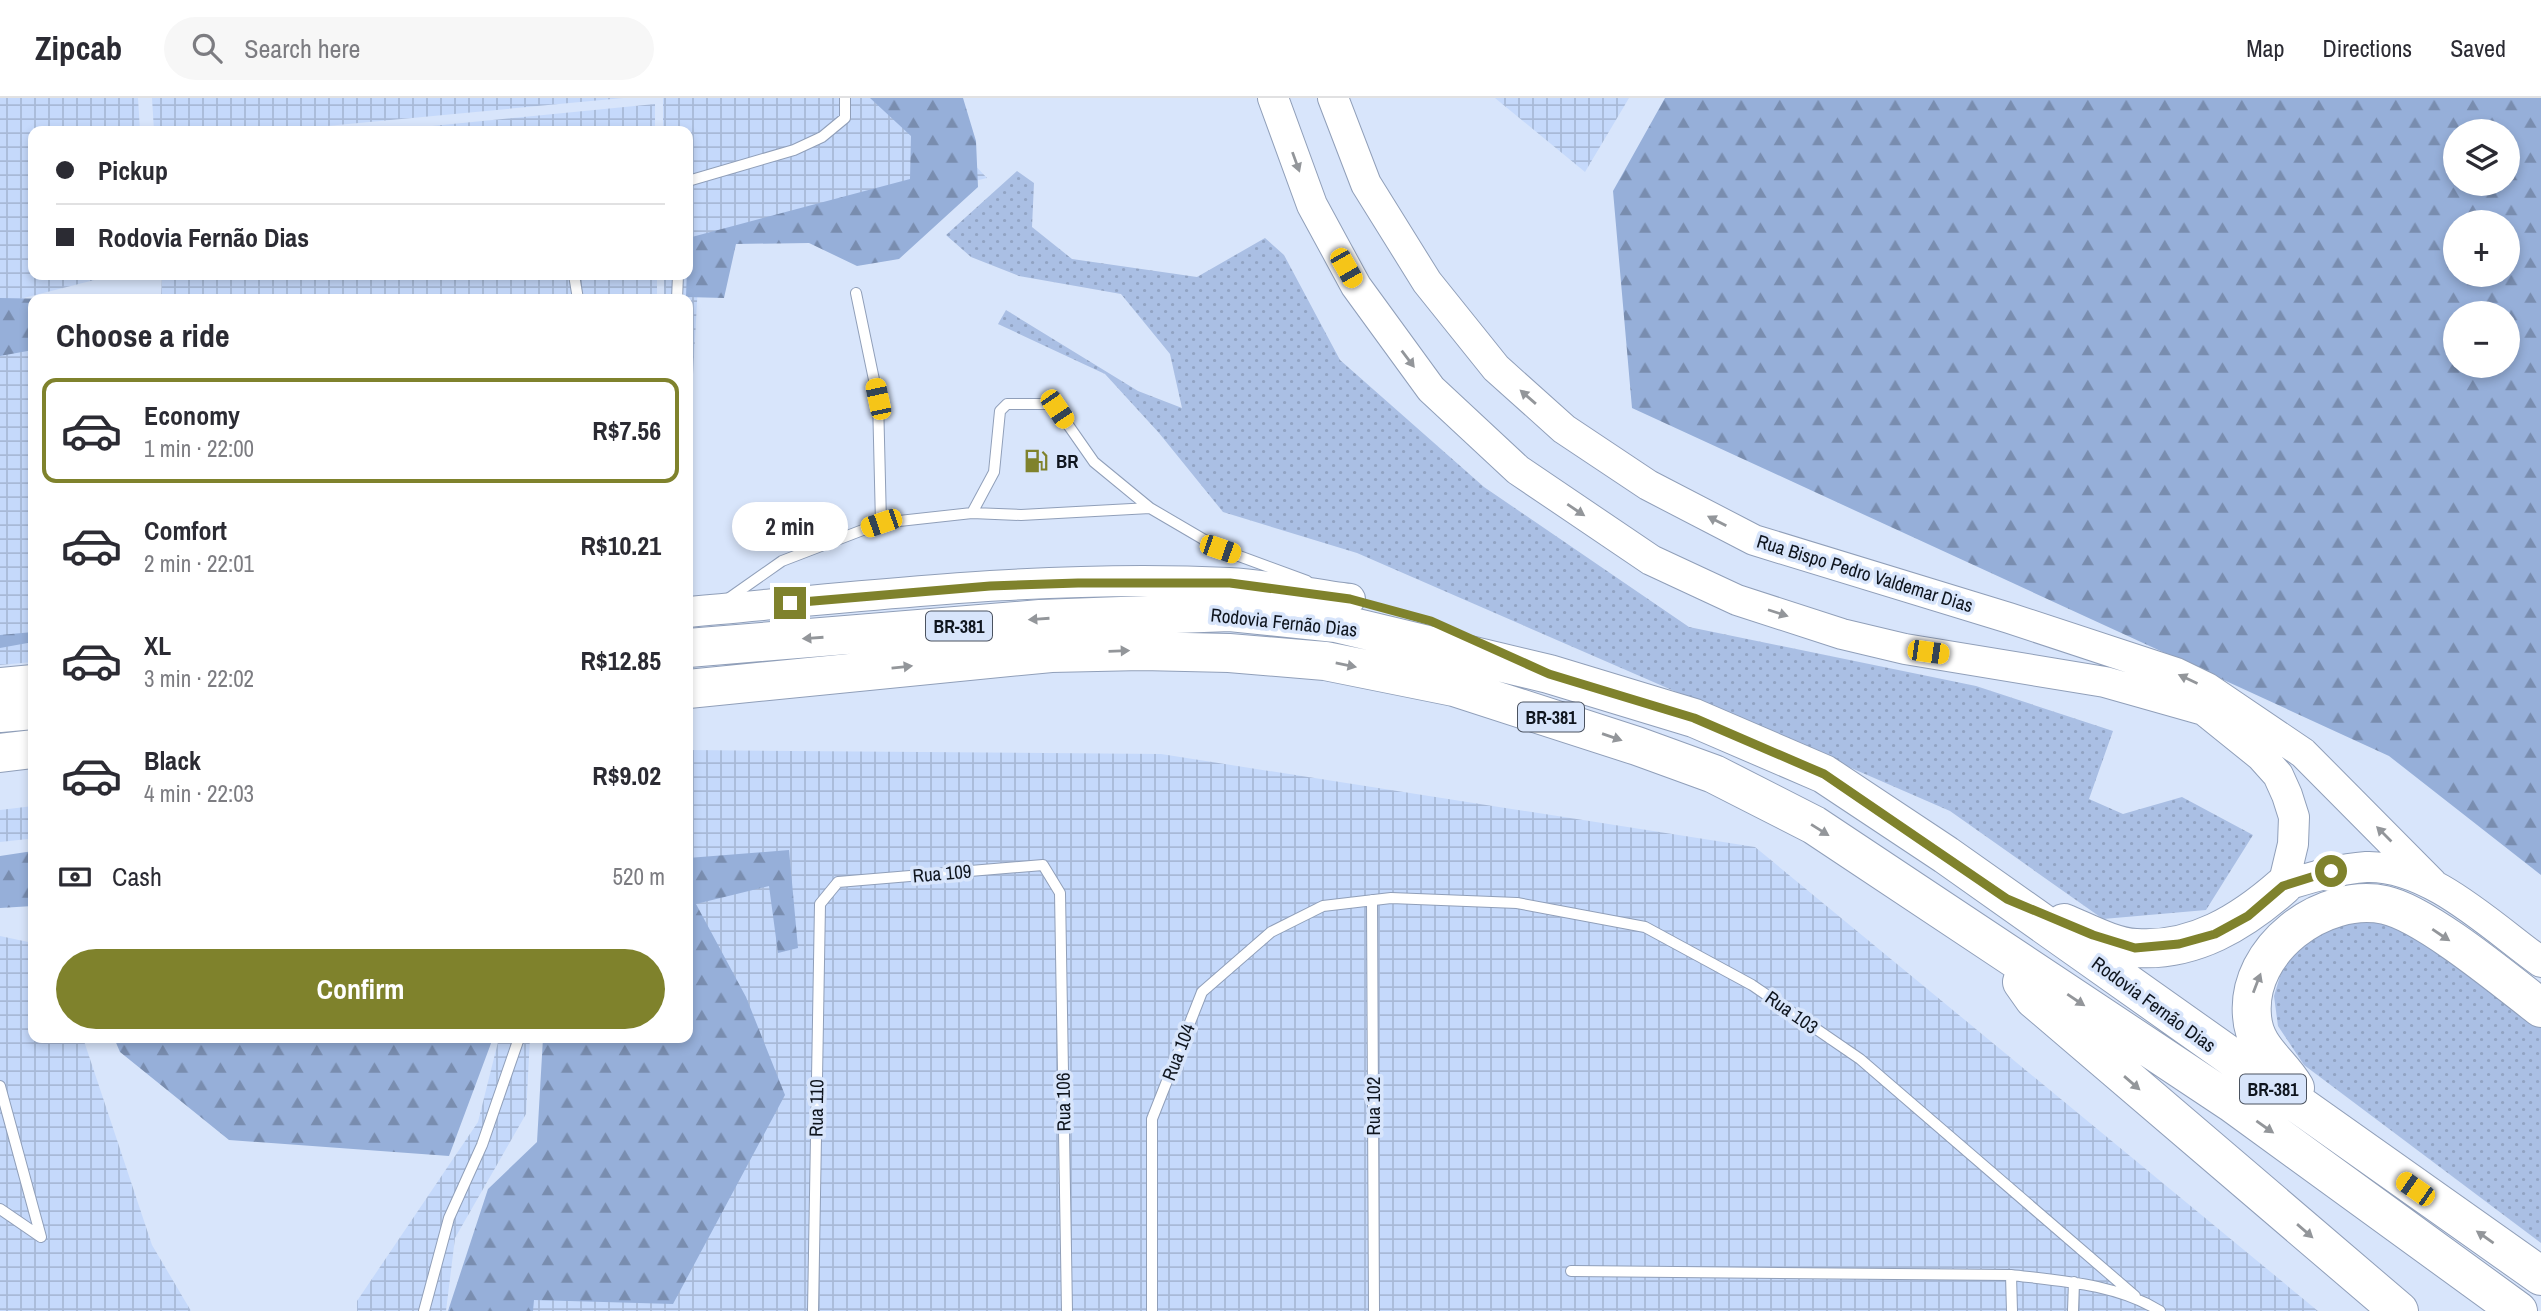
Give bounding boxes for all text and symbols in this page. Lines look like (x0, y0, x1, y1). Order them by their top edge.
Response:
search box (164, 17, 654, 80)
text: Zipcab (35, 26, 122, 70)
icon: search (188, 29, 226, 67)
text: Search here (244, 31, 360, 66)
text: Map (2246, 32, 2284, 64)
text: Directions (2322, 32, 2412, 64)
text: Saved (2450, 32, 2506, 64)
map controls (2443, 119, 2520, 378)
button: layers (2443, 119, 2520, 196)
one-way arrow (1291, 152, 1302, 173)
text: Pickup (98, 153, 168, 188)
button: + (2443, 210, 2520, 287)
text: Rodovia Fernão Dias (98, 220, 309, 255)
car (1327, 245, 1366, 291)
button: − (2443, 301, 2520, 378)
text: Choose a ride (56, 314, 230, 357)
one-way arrow (1401, 350, 1415, 368)
car (864, 376, 893, 422)
car (1037, 386, 1078, 432)
one-way arrow (1519, 389, 1537, 405)
text: Economy (144, 398, 240, 433)
icon: car (60, 399, 123, 462)
text: R$7.56 (592, 413, 661, 448)
text: 1 min · 22:00 (144, 433, 254, 464)
fuel station icon: BR (1022, 447, 1050, 475)
place label: BR (1056, 448, 1079, 474)
callout: 2 min (732, 502, 848, 550)
one-way arrow (1567, 503, 1585, 517)
car (858, 506, 905, 540)
text: 2 min (765, 511, 815, 542)
text: Comfort (144, 513, 227, 548)
icon: car (60, 514, 123, 577)
one-way arrow (1707, 515, 1727, 526)
text: R$10.21 (580, 528, 661, 563)
street label: Rua Bispo Pedro Valdemar Dias (1754, 528, 1977, 618)
car (1197, 532, 1244, 566)
text: 2 min · 22:01 (144, 548, 254, 579)
route end (774, 587, 806, 619)
street label: Rodovia Fernão Dias (1209, 601, 1359, 643)
one-way arrow (1767, 609, 1788, 619)
road number: BR-381 (926, 612, 992, 640)
one-way arrow (1028, 614, 1050, 625)
text: XL (144, 628, 171, 663)
icon: car (60, 629, 123, 692)
one-way arrow (801, 633, 823, 644)
car (1906, 639, 1951, 665)
text: R$12.85 (580, 643, 661, 678)
one-way arrow (1108, 646, 1130, 657)
one-way arrow (1335, 660, 1357, 671)
one-way arrow (891, 662, 913, 673)
text: 3 min · 22:02 (144, 663, 254, 694)
one-way arrow (2178, 673, 2198, 685)
road number: BR-381 (1518, 702, 1584, 732)
one-way arrow (1602, 732, 1623, 743)
text: Black (144, 743, 201, 778)
icon: car (60, 744, 123, 807)
text: R$9.02 (592, 758, 661, 793)
text: 4 min · 22:03 (144, 778, 254, 809)
one-way arrow (1810, 823, 1829, 836)
one-way arrow (2376, 827, 2393, 843)
route start (2315, 855, 2347, 887)
street label: Rua 109 (912, 857, 972, 889)
icon: cash (56, 858, 94, 896)
text: Cash (112, 859, 162, 894)
text: 520 m (613, 861, 665, 892)
one-way arrow (2432, 929, 2451, 942)
button: Confirm (56, 949, 665, 1029)
street label: Rodovia Fernão Dias (2087, 950, 2221, 1058)
one-way arrow (2252, 972, 2263, 993)
street label: Rua 103 (1760, 984, 1824, 1040)
one-way arrow (2067, 993, 2086, 1006)
street label: Rua 104 (1155, 1020, 1201, 1084)
street label: Rua 106 (1049, 1072, 1077, 1132)
road number: BR-381 (2240, 1074, 2306, 1104)
one-way arrow (2123, 1075, 2141, 1091)
street label: Rua 102 (1360, 1077, 1386, 1135)
street label: Rua 110 (802, 1079, 830, 1137)
one-way arrow (2256, 1120, 2274, 1134)
car (2392, 1168, 2439, 1210)
one-way arrow (2296, 1223, 2314, 1239)
one-way arrow (2476, 1230, 2494, 1244)

